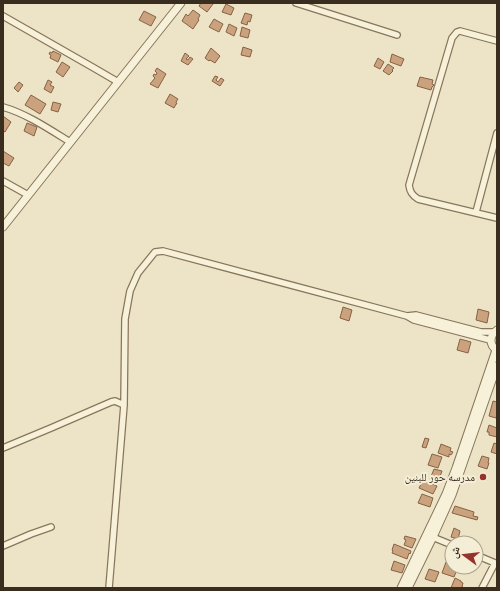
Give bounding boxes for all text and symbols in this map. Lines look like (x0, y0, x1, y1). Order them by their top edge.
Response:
place label: مدرسه حور للبنين (405, 470, 475, 484)
marker: مدرسه حور للبنين (478, 472, 488, 482)
north arrow (444, 535, 484, 575)
text: ش (446, 545, 464, 560)

